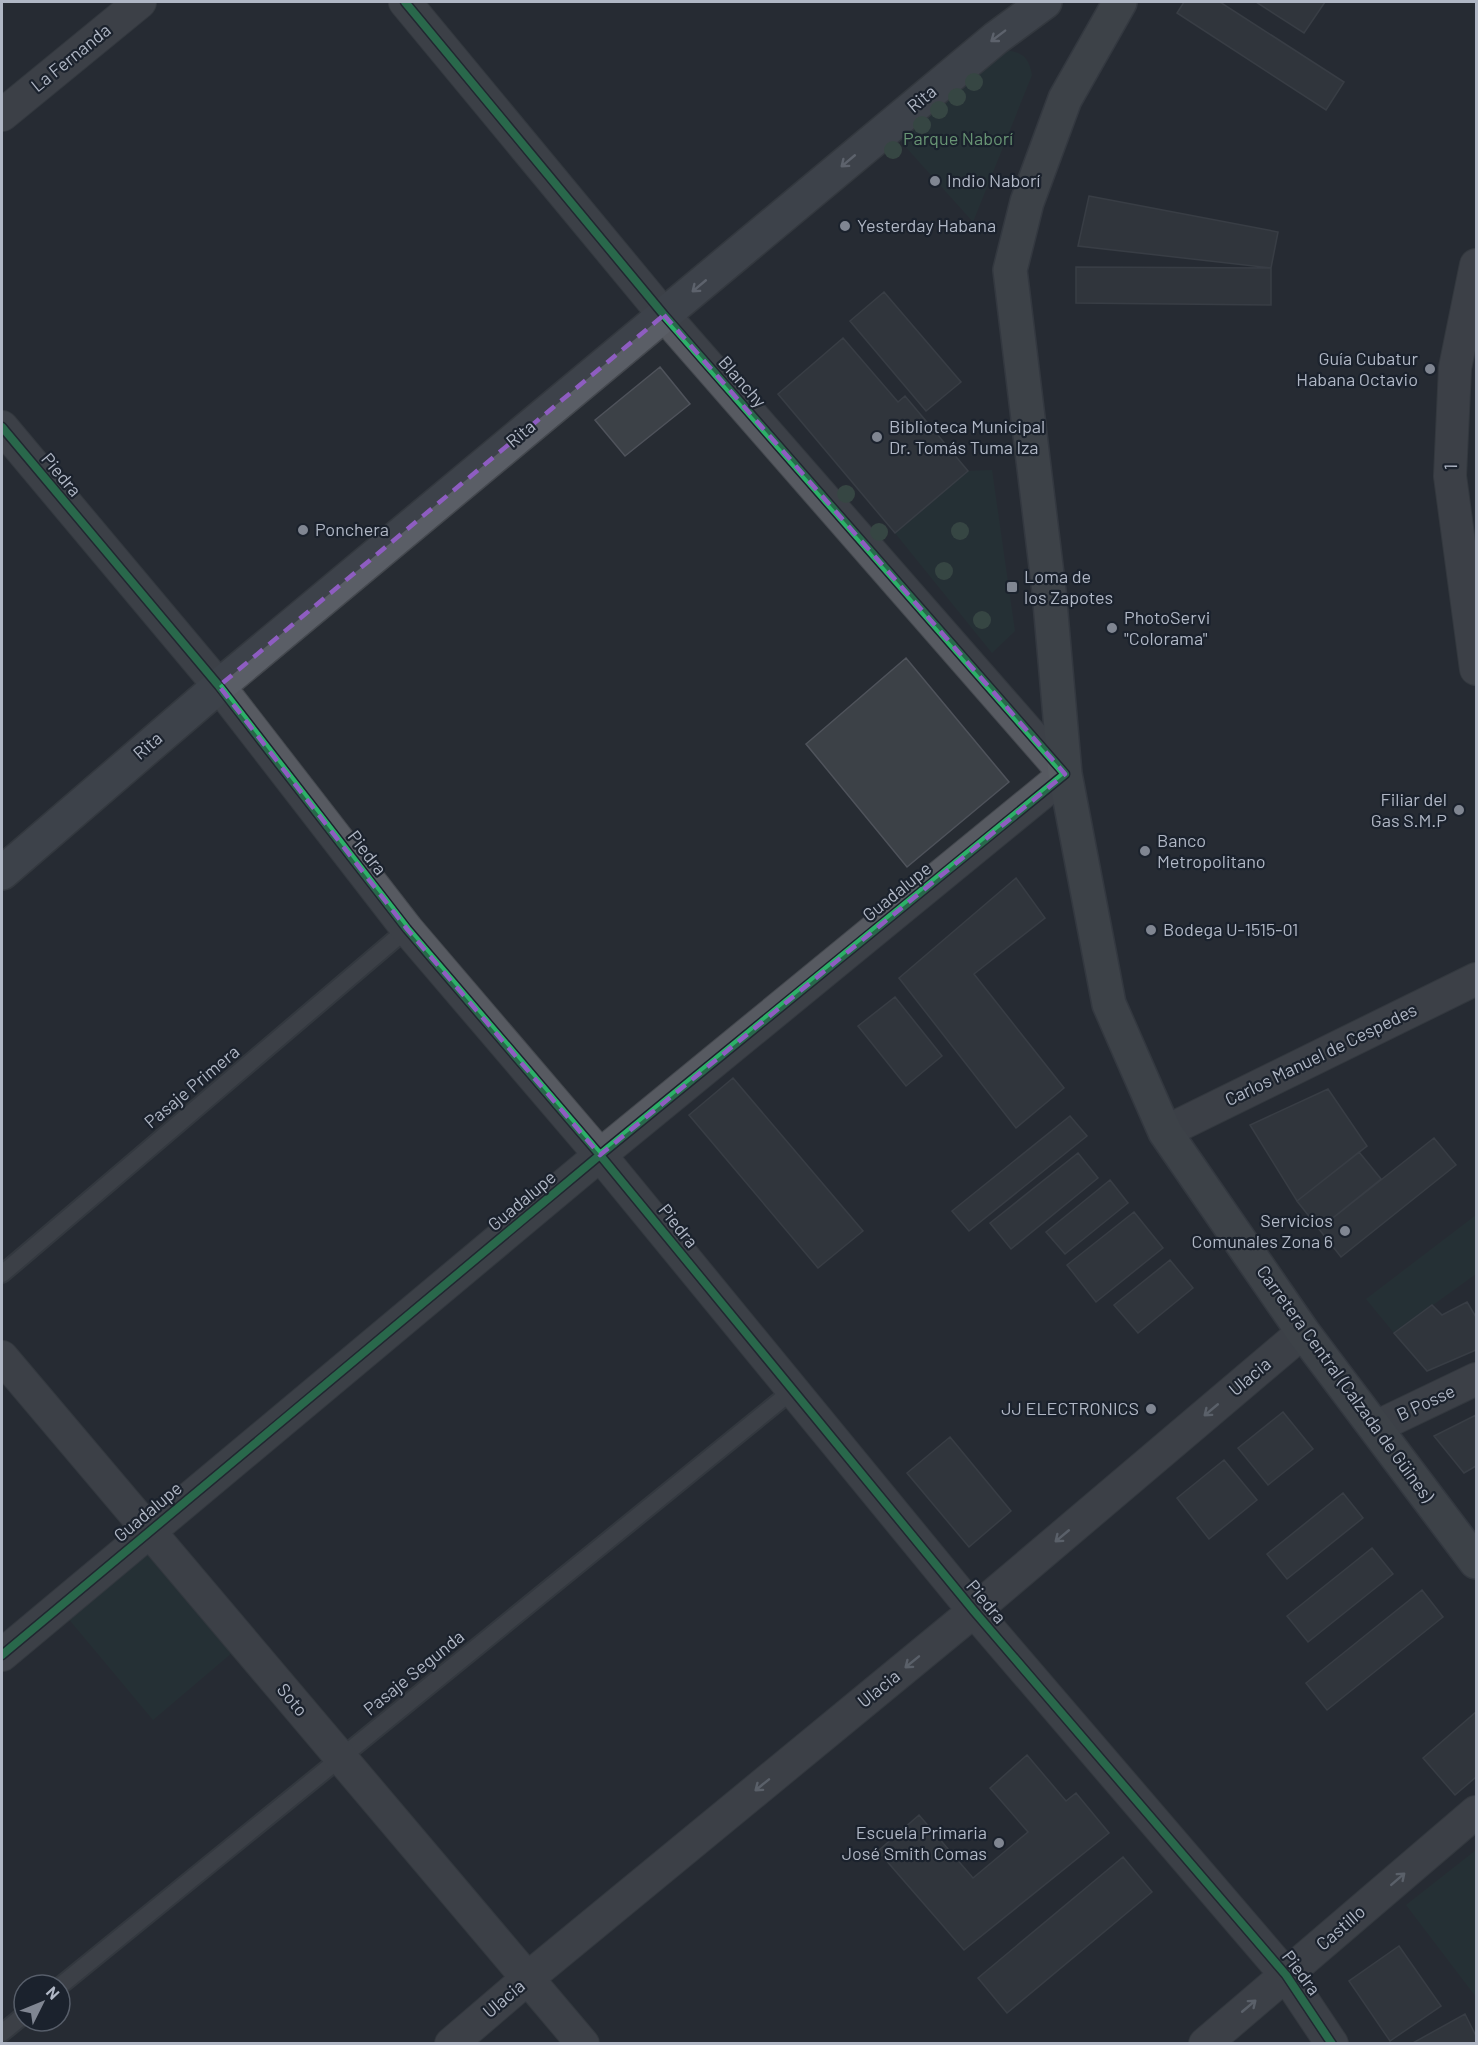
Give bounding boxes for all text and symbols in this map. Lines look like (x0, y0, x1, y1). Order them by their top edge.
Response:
street label: La Fernanda (26, 18, 115, 96)
one-way arrow (991, 30, 1007, 42)
street label: Rita (902, 80, 940, 117)
park label: Parque Naborí (903, 127, 1013, 149)
one-way arrow (840, 154, 856, 167)
place label: Indio Naborí (947, 169, 1040, 191)
marker: Indio Naborí (928, 174, 942, 188)
place label: Yesterday Habana (857, 214, 996, 236)
marker: Yesterday Habana (838, 219, 852, 233)
one-way arrow (691, 279, 707, 292)
place label: Guía Cubatur Habana Octavio (1296, 347, 1418, 390)
street label: Blanchy (714, 351, 771, 412)
marker: Guía Cubatur Habana Octavio (1423, 362, 1437, 376)
street label: Rita (501, 415, 539, 452)
place label: Biblioteca Municipal Dr. Tomás Tuma Iza (889, 415, 1045, 458)
marker: Biblioteca Municipal Dr. Tomás Tuma Iza (870, 430, 884, 444)
street label: Piedra (37, 448, 86, 501)
street label: 1 (1439, 464, 1461, 470)
place label: Ponchera (315, 518, 389, 540)
marker: Ponchera (296, 523, 310, 537)
place label: Loma de los Zapotes (1024, 565, 1113, 608)
marker: Loma de los Zapotes (1005, 580, 1019, 594)
place label: PhotoServi "Colorama" (1124, 606, 1210, 649)
marker: PhotoServi "Colorama" (1105, 621, 1119, 635)
street label: Rita (128, 727, 166, 764)
place label: Filiar del Gas S.M.P (1371, 788, 1447, 831)
marker: Filiar del Gas S.M.P (1452, 803, 1466, 817)
street label: Piedra (344, 826, 392, 879)
place label: Banco Metropolitano (1157, 829, 1266, 872)
marker: Banco Metropolitano (1138, 844, 1152, 858)
street label: Guadalupe (858, 857, 935, 926)
place label: Bodega U-1515-01 (1163, 918, 1298, 940)
marker: Bodega U-1515-01 (1144, 923, 1158, 937)
street label: Carlos Manuel de Cespedes (1221, 998, 1420, 1110)
street label: Pasaje Primera (139, 1040, 243, 1132)
street label: Guadalupe (483, 1165, 560, 1235)
street label: Piedra (654, 1199, 703, 1252)
place label: Servicios Comunales Zona 6 (1192, 1209, 1333, 1252)
marker: Servicios Comunales Zona 6 (1338, 1224, 1352, 1238)
street label: Carretera Central (Calzada de Güines) (1252, 1261, 1439, 1506)
street label: Ulacia (1224, 1352, 1275, 1400)
street label: B Posse (1393, 1379, 1458, 1425)
place label: JJ ELECTRONICS (1001, 1397, 1139, 1419)
marker: JJ ELECTRONICS (1144, 1402, 1158, 1416)
one-way arrow (1204, 1403, 1219, 1417)
street label: Guadalupe (109, 1476, 186, 1546)
one-way arrow (1054, 1530, 1070, 1543)
street label: Piedra (962, 1575, 1011, 1628)
street label: Pasaje Segunda (359, 1625, 468, 1720)
one-way arrow (904, 1655, 920, 1668)
street label: Ulacia (853, 1665, 904, 1712)
street label: Soto (273, 1678, 313, 1720)
one-way arrow (754, 1779, 770, 1792)
place label: Escuela Primaria José Smith Comas (842, 1821, 987, 1864)
marker: Escuela Primaria José Smith Comas (992, 1836, 1006, 1850)
one-way arrow (1390, 1872, 1405, 1886)
street label: Castillo (1311, 1900, 1369, 1955)
street label: Piedra (1278, 1946, 1326, 1999)
north arrow (12, 1973, 72, 2033)
street label: Ulacia (478, 1974, 529, 2022)
text: N (43, 1982, 64, 2003)
one-way arrow (1241, 1999, 1256, 2013)

